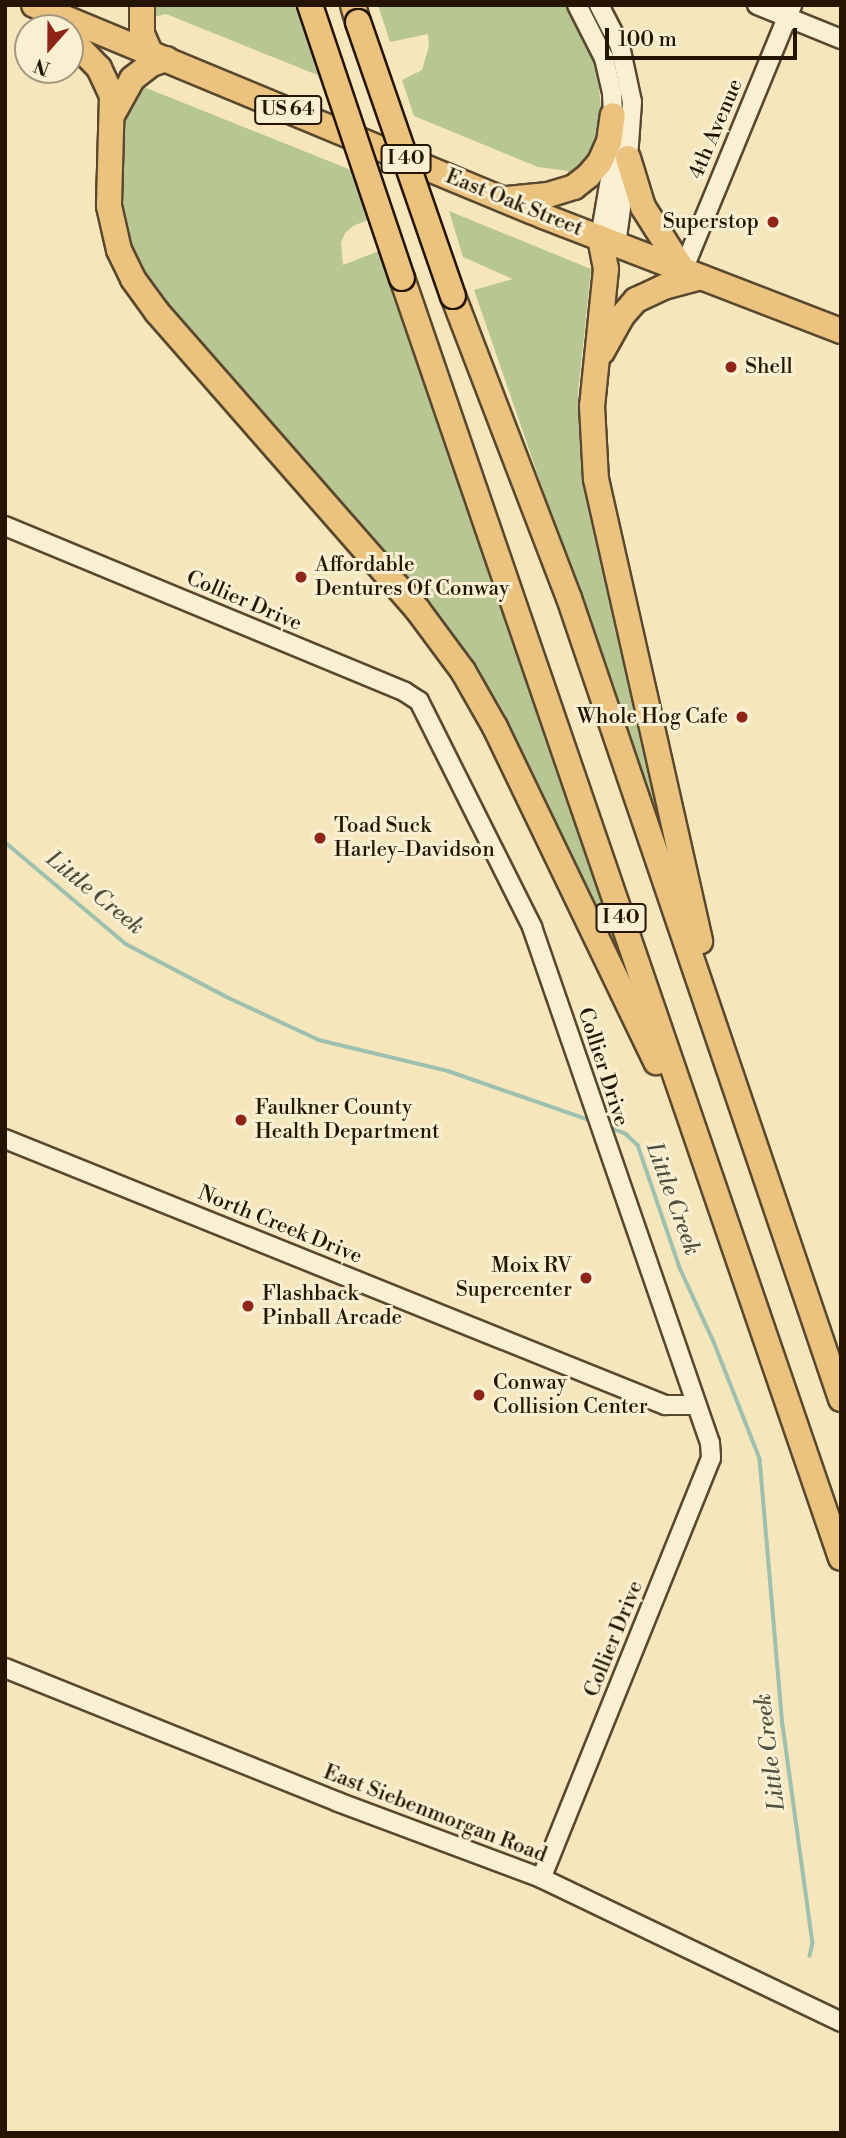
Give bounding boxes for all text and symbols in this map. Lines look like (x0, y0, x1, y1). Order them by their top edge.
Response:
north arrow (14, 14, 84, 84)
scale bar (608, 14, 800, 58)
text: 100 m (618, 27, 677, 53)
text: N (31, 53, 54, 81)
street label: 4th Avenue (684, 75, 748, 183)
road number: US 64 (253, 94, 323, 125)
road number: I 40 (380, 144, 432, 174)
street label: East Oak Street (442, 164, 586, 242)
place label: Superstop (663, 209, 759, 235)
marker: Superstop (765, 214, 781, 230)
place label: Shell (745, 354, 793, 380)
marker: Shell (723, 359, 739, 375)
place label: Affordable Dentures Of Conway (315, 552, 509, 602)
street label: Collier Drive (182, 565, 306, 637)
marker: Affordable Dentures Of Conway (293, 569, 309, 585)
place label: Whole Hog Cafe (577, 704, 728, 730)
marker: Whole Hog Cafe (734, 709, 750, 725)
place label: Toad Suck Harley-Davidson (334, 813, 495, 863)
marker: Toad Suck Harley-Davidson (312, 830, 328, 846)
water label: Little Creek (41, 845, 149, 941)
road number: I 40 (595, 902, 647, 934)
street label: Collier Drive (572, 1005, 634, 1129)
place label: Faulkner County Health Department (255, 1095, 440, 1145)
marker: Faulkner County Health Department (233, 1112, 249, 1128)
water label: Little Creek (640, 1139, 706, 1259)
street label: North Creek Drive (194, 1181, 366, 1269)
place label: Moix RV Supercenter (456, 1253, 572, 1303)
marker: Moix RV Supercenter (578, 1270, 594, 1286)
place label: Flashback Pinball Arcade (262, 1281, 402, 1331)
marker: Flashback Pinball Arcade (240, 1298, 256, 1314)
place label: Conway Collision Center (493, 1370, 648, 1420)
marker: Conway Collision Center (471, 1387, 487, 1403)
street label: Collier Drive (579, 1577, 649, 1701)
water label: Little Creek (749, 1692, 791, 1812)
street label: East Siebenmorgan Road (320, 1760, 550, 1868)

